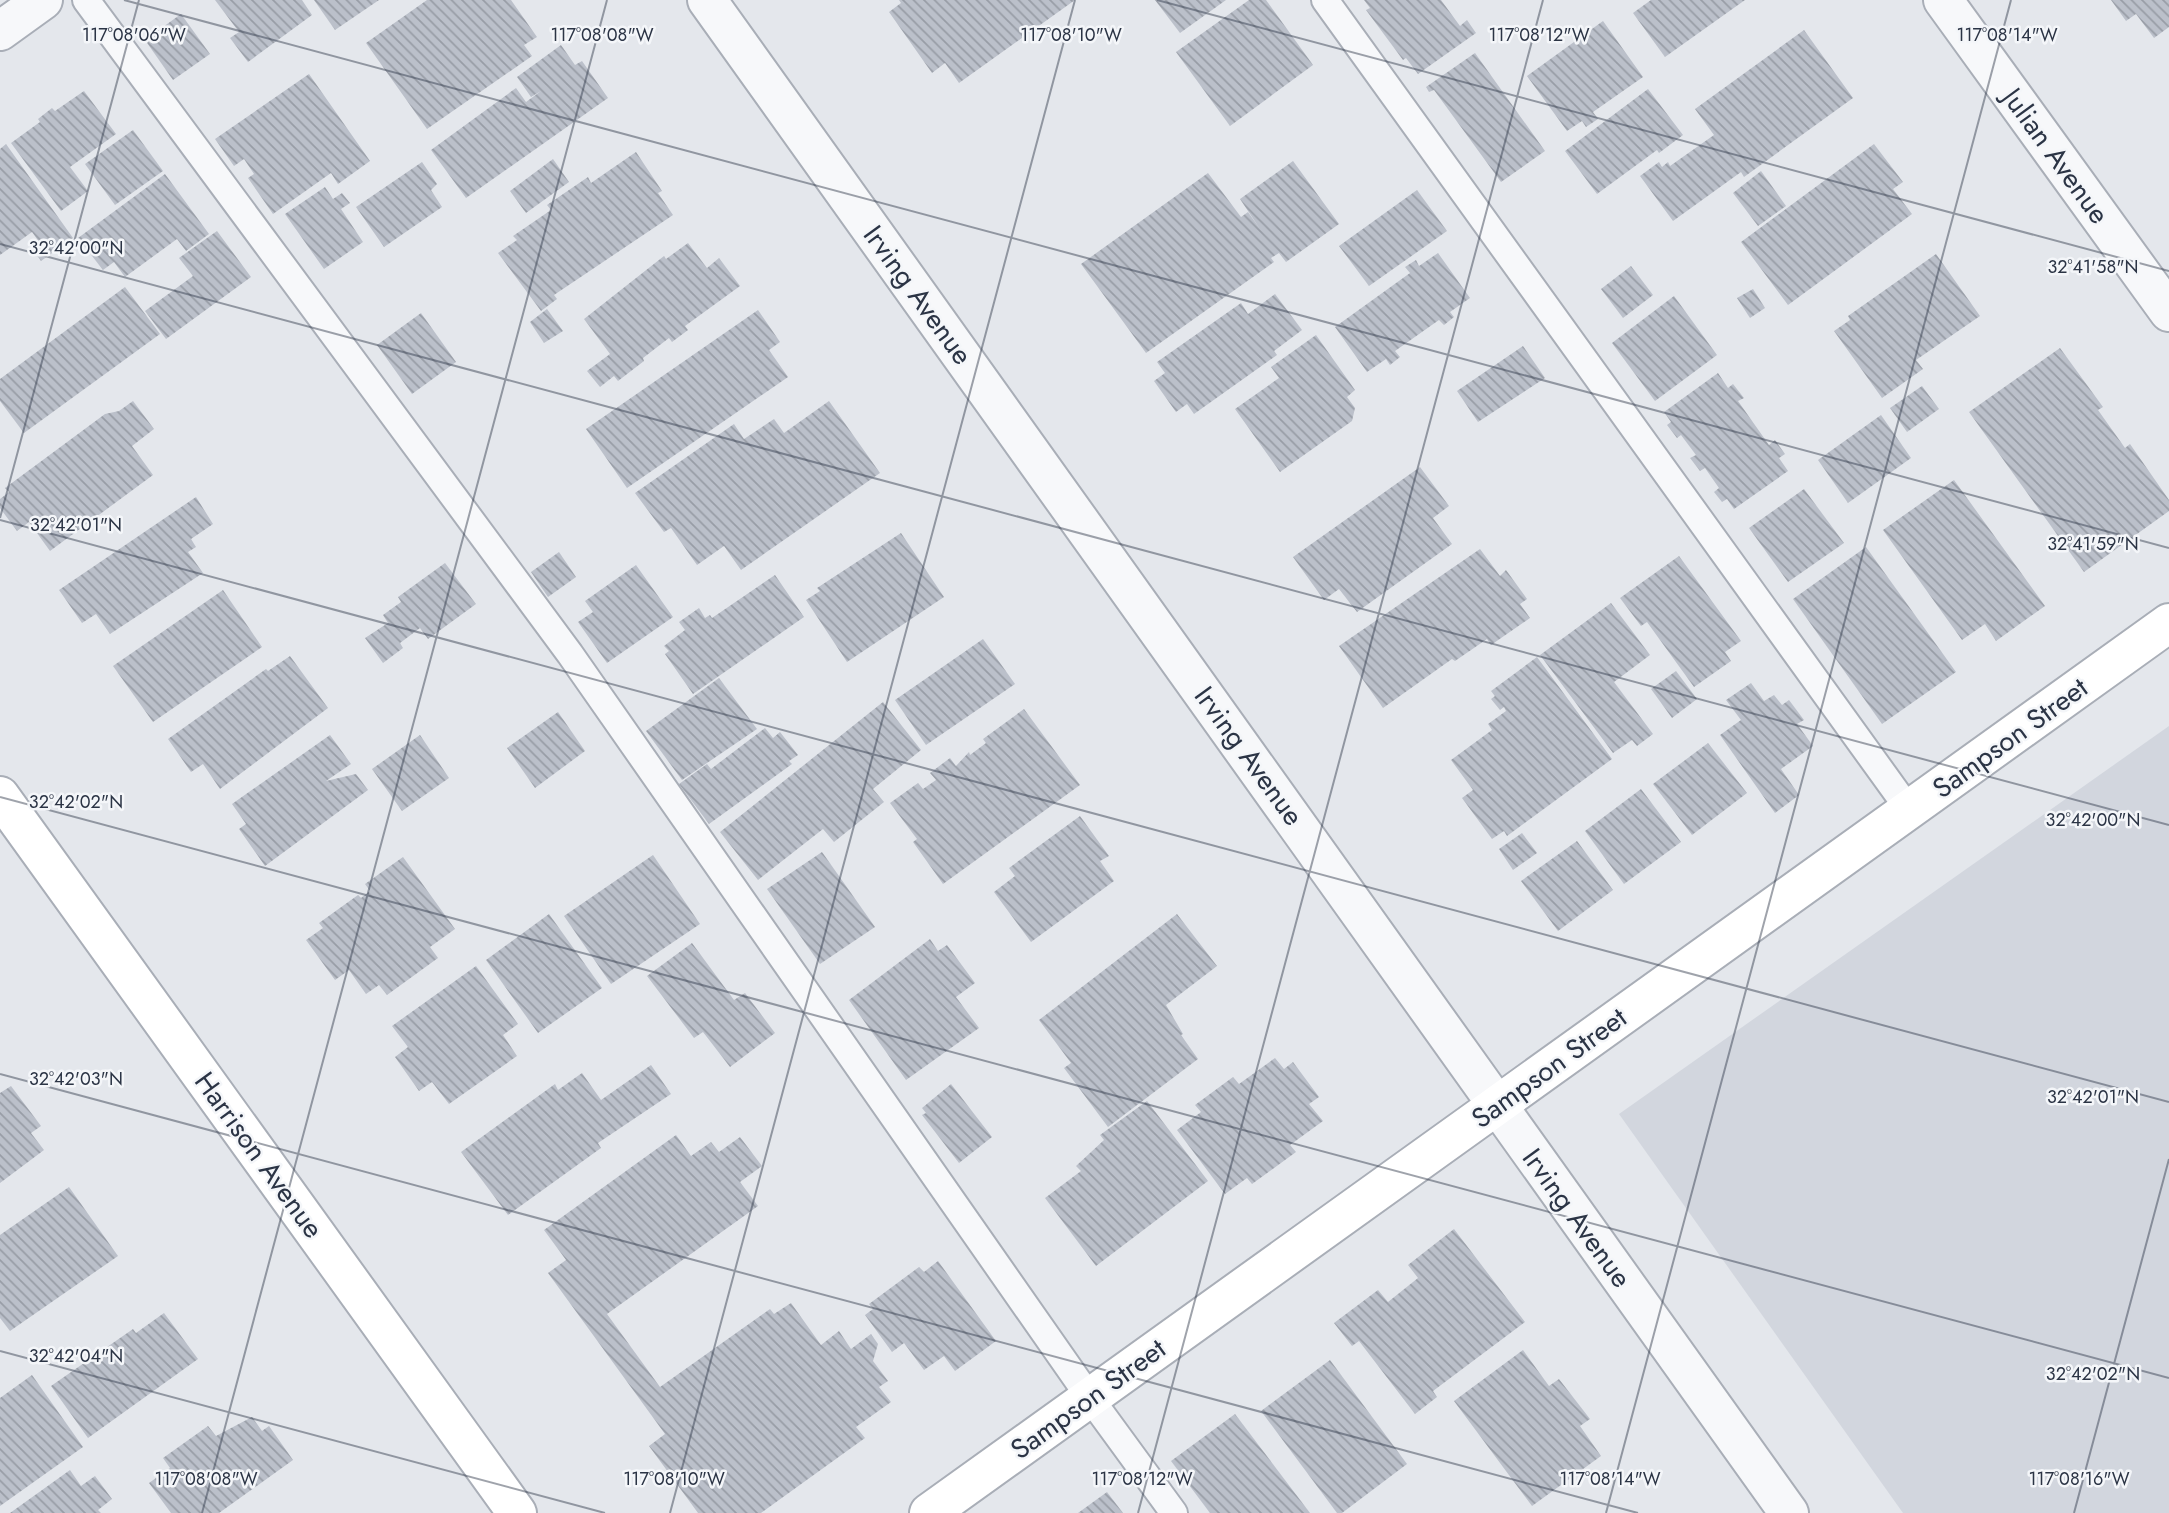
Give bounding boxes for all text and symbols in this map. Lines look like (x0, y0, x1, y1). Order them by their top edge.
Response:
text: 117°08'06"W (82, 22, 186, 48)
text: 117°08'08"W (550, 22, 654, 48)
text: 117°08'10"W (1020, 22, 1122, 48)
text: 117°08'12"W (1489, 22, 1590, 48)
text: 117°08'14"W (1956, 22, 2058, 48)
street label: Julian Avenue (1990, 76, 2119, 232)
street label: Irving Avenue (853, 217, 983, 373)
text: 32°42'00"N (29, 235, 123, 261)
text: 32°41'58"N (2047, 254, 2139, 280)
text: 32°42'01"N (30, 512, 122, 538)
text: 32°41'59"N (2047, 531, 2139, 557)
street label: Sampson Street (1924, 667, 2096, 808)
street label: Irving Avenue (1184, 678, 1314, 834)
text: 32°42'02"N (29, 789, 123, 815)
text: 32°42'00"N (2046, 807, 2140, 833)
street label: Sampson Street (1463, 997, 1635, 1138)
street label: Harrison Avenue (185, 1063, 333, 1247)
text: 32°42'03"N (29, 1066, 123, 1092)
text: 32°42'01"N (2047, 1084, 2139, 1110)
street label: Irving Avenue (1512, 1140, 1642, 1296)
street label: Sampson Street (1002, 1328, 1174, 1469)
text: 32°42'04"N (29, 1343, 123, 1369)
text: 32°42'02"N (2046, 1361, 2140, 1387)
text: 117°08'08"W (154, 1466, 258, 1492)
text: 117°08'10"W (623, 1466, 725, 1492)
text: 117°08'12"W (1092, 1466, 1193, 1492)
text: 117°08'14"W (1559, 1466, 1661, 1492)
text: 117°08'16"W (2028, 1466, 2130, 1492)

